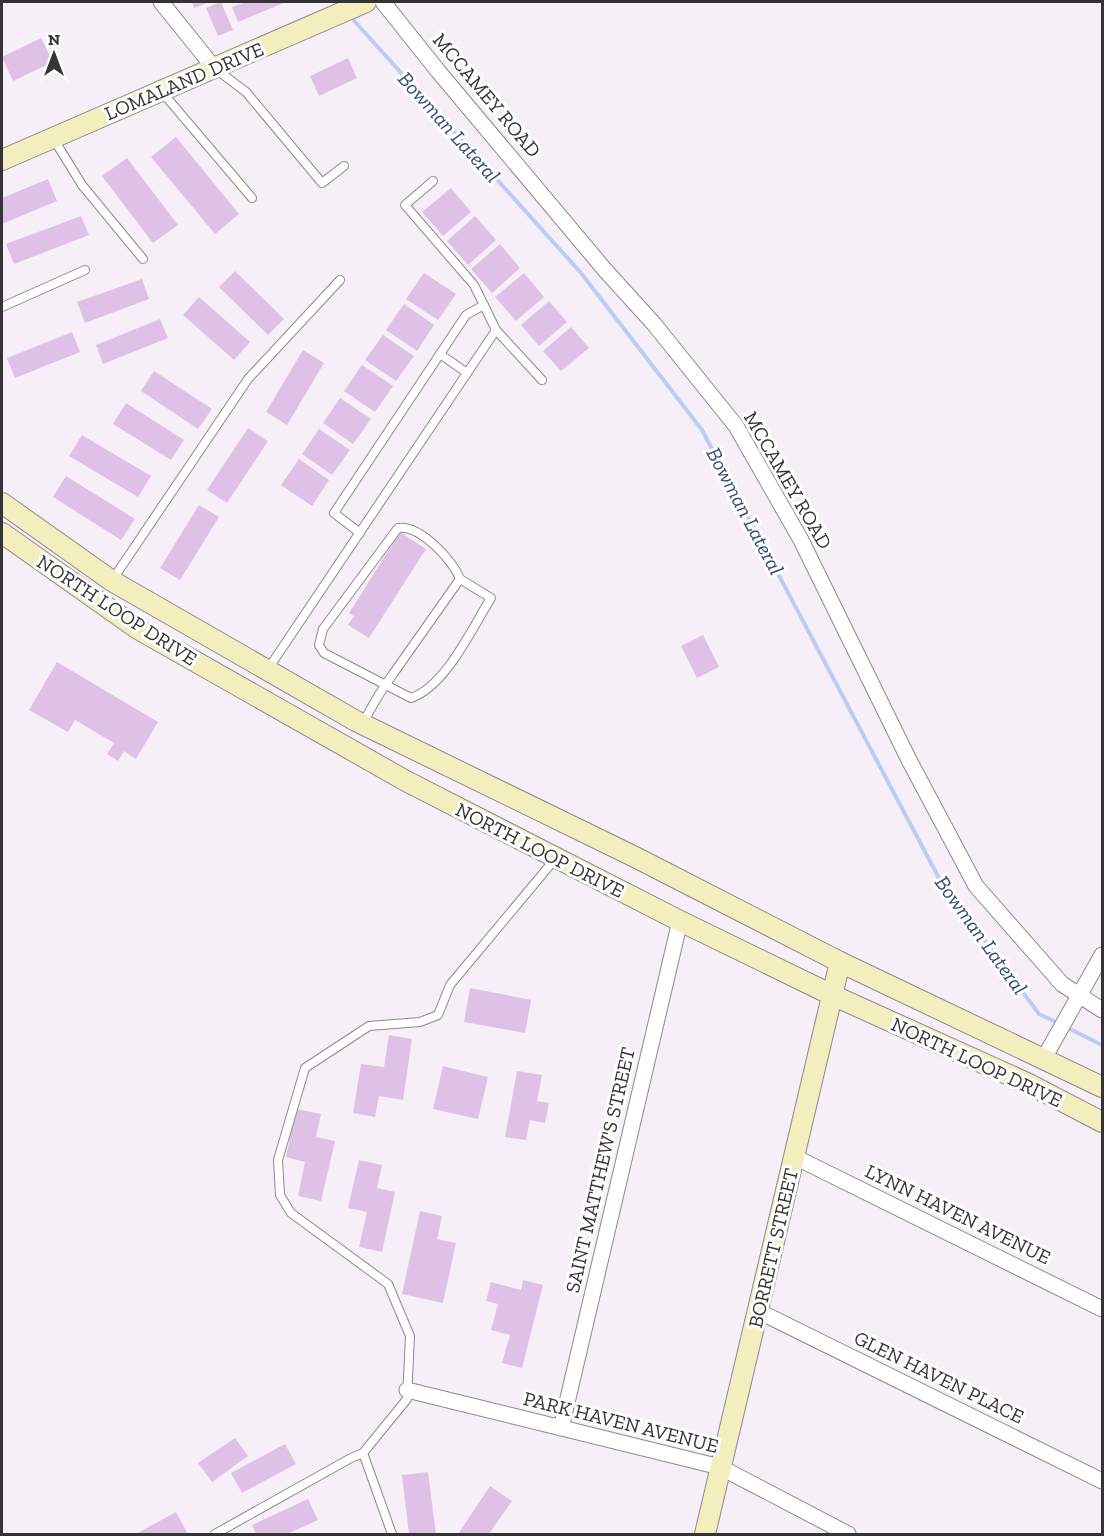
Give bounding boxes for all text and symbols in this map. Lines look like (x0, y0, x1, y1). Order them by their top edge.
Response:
north arrow (24, 24, 84, 84)
street label: MCCAMEY ROAD (428, 28, 546, 162)
text: N (48, 30, 60, 49)
street label: LOMALAND DRIVE (101, 37, 267, 125)
water label: Bowman Lateral (393, 66, 506, 187)
street label: MCCAMEY ROAD (739, 407, 837, 553)
water label: Bowman Lateral (701, 443, 789, 579)
street label: NORTH LOOP DRIVE (33, 549, 201, 671)
street label: NORTH LOOP DRIVE (452, 797, 628, 903)
water label: Bowman Lateral (930, 871, 1033, 999)
street label: NORTH LOOP DRIVE (888, 1012, 1066, 1112)
street label: SAINT MATTHEW'S STREET (560, 1045, 640, 1295)
street label: LYNN HAVEN AVENUE (861, 1159, 1055, 1269)
street label: BORRETT STREET (743, 1166, 803, 1330)
street label: GLEN HAVEN PLACE (850, 1325, 1028, 1429)
street label: PARK HAVEN AVENUE (521, 1386, 721, 1458)

